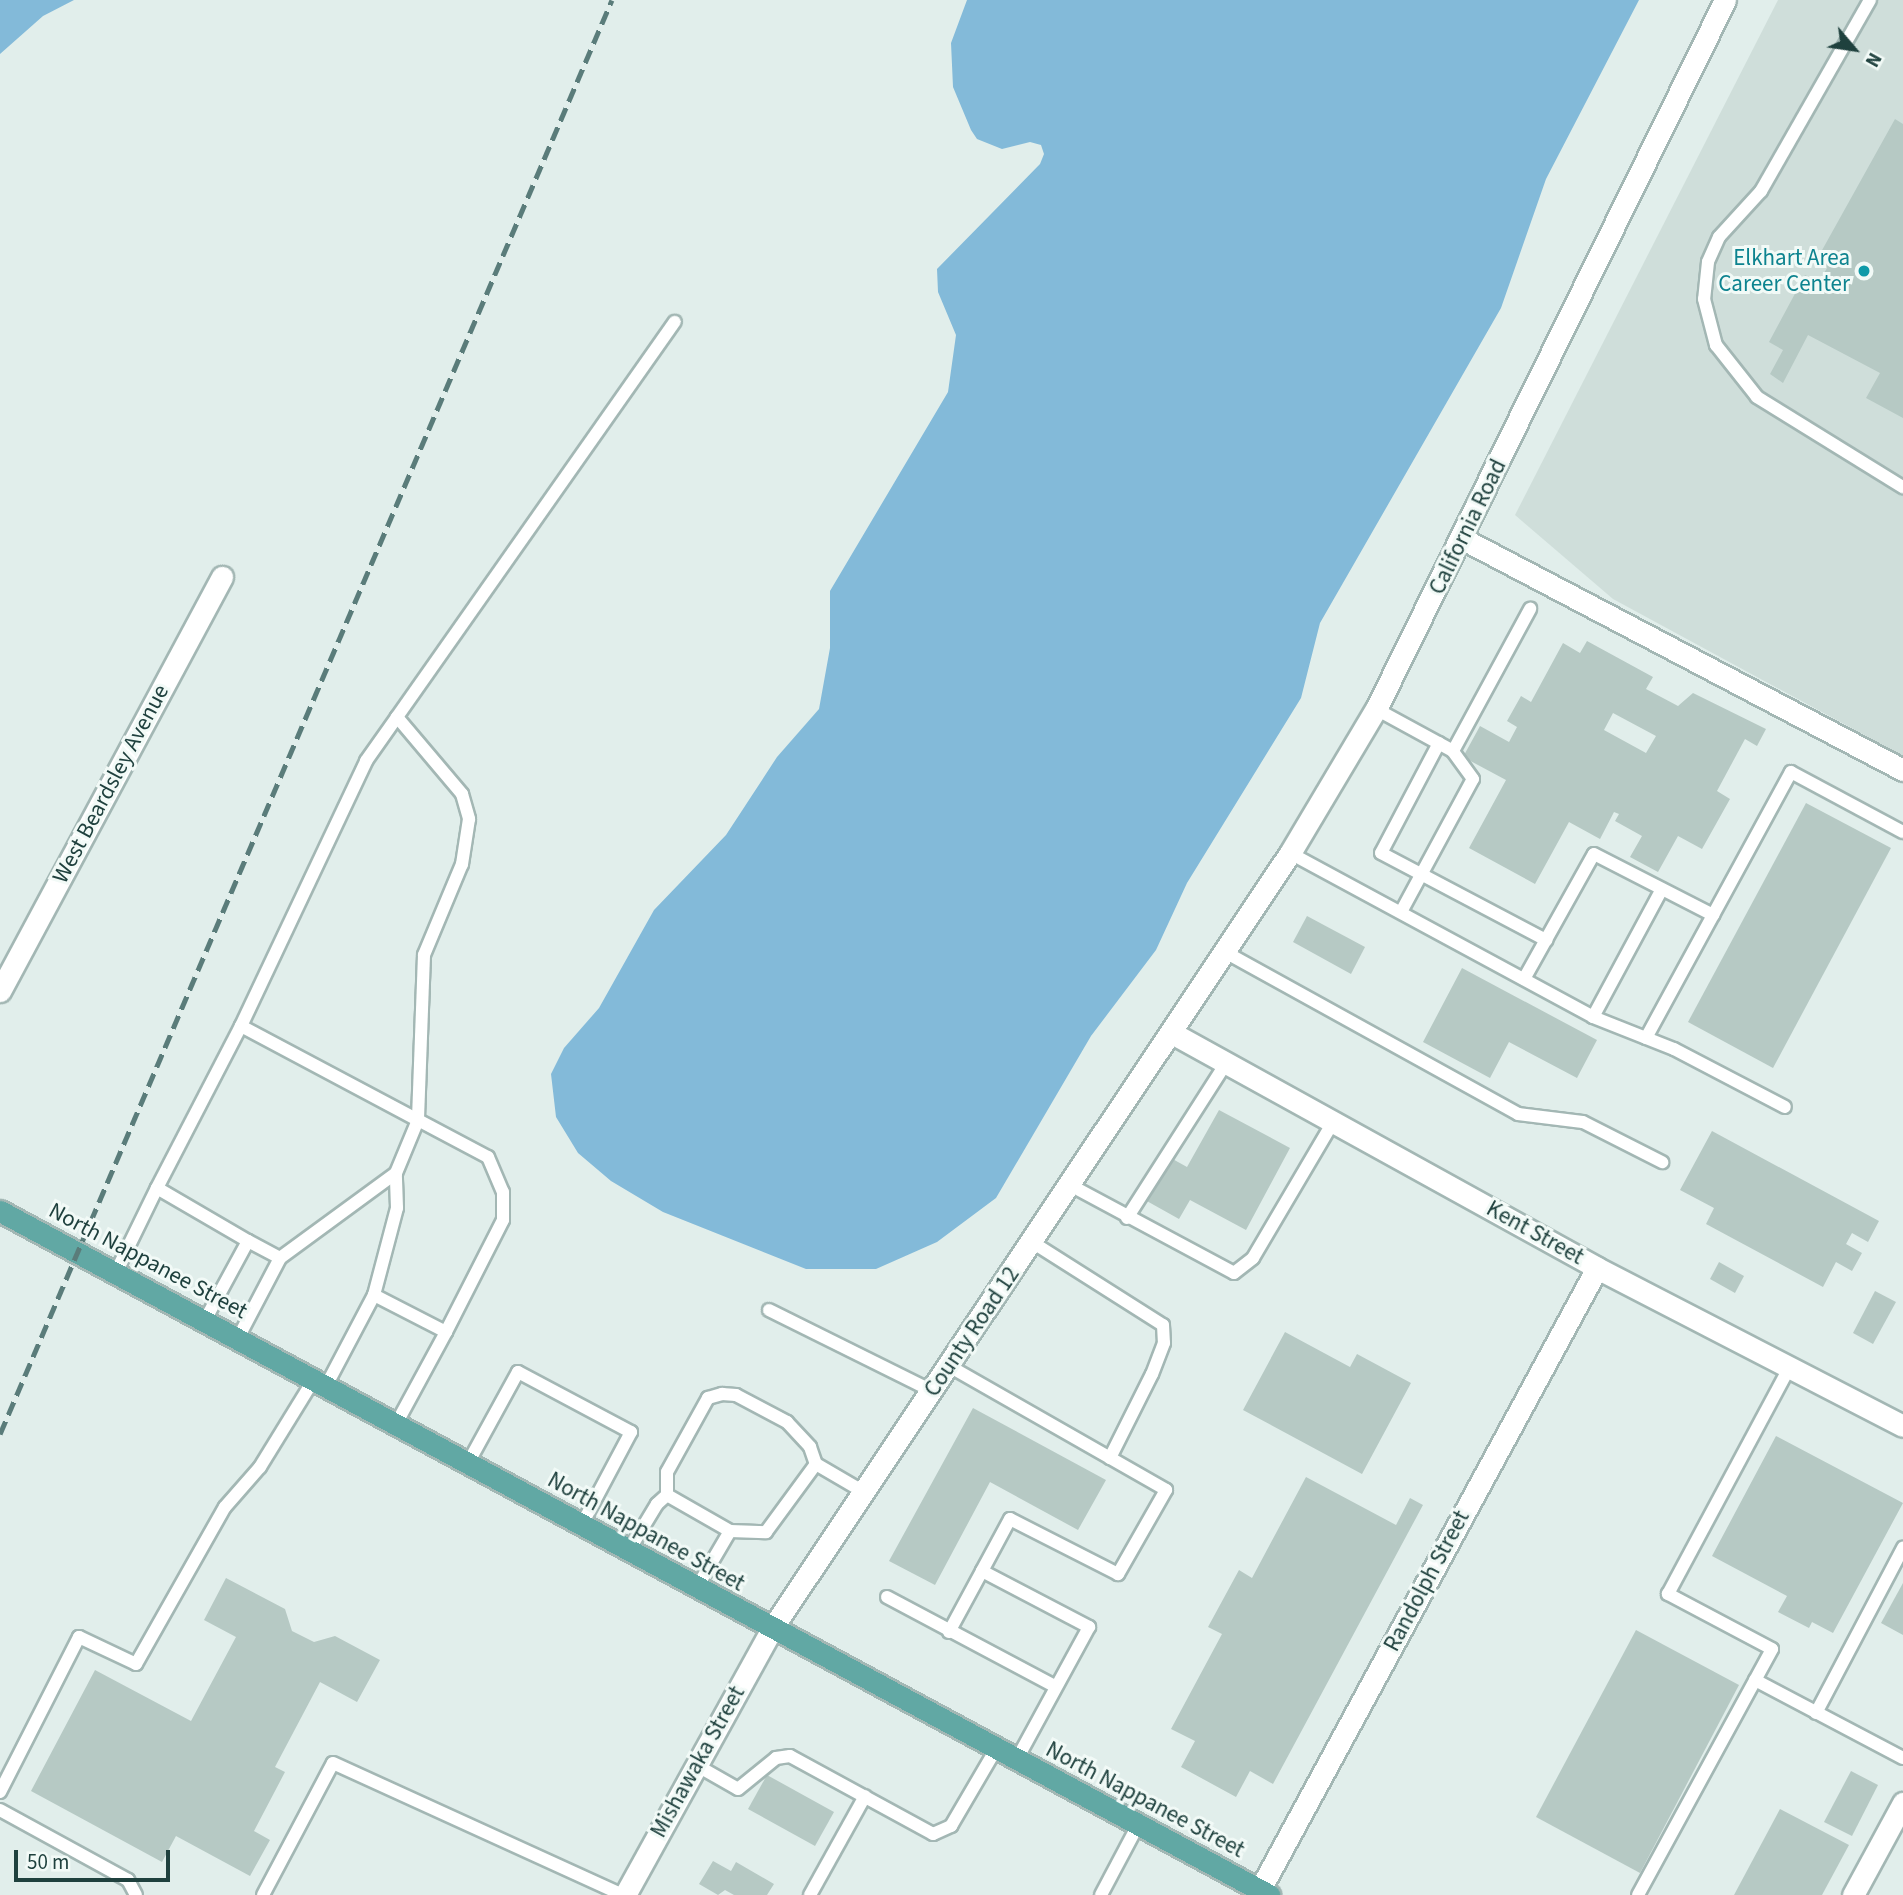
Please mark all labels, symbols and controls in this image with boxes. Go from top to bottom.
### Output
north arrow [1819,14,1889,84]
text: N [1858,47,1888,71]
place label: Elkhart Area Career Center [1718,244,1850,298]
marker: Elkhart Area Career Center [1856,263,1872,279]
street label: California Road [1423,455,1513,599]
street label: West Beardsley Avenue [47,680,175,888]
street label: Kent Street [1481,1195,1589,1271]
street label: North Nappanee Street [44,1197,252,1325]
street label: County Road 12 [918,1262,1026,1402]
street label: North Nappanee Street [543,1466,749,1598]
street label: Randolph Street [1378,1506,1476,1656]
street label: Mishawaka Street [645,1681,751,1843]
street label: North Nappanee Street [1041,1736,1249,1864]
scale bar [18,1836,173,1880]
text: 50 m [27,1847,69,1877]

